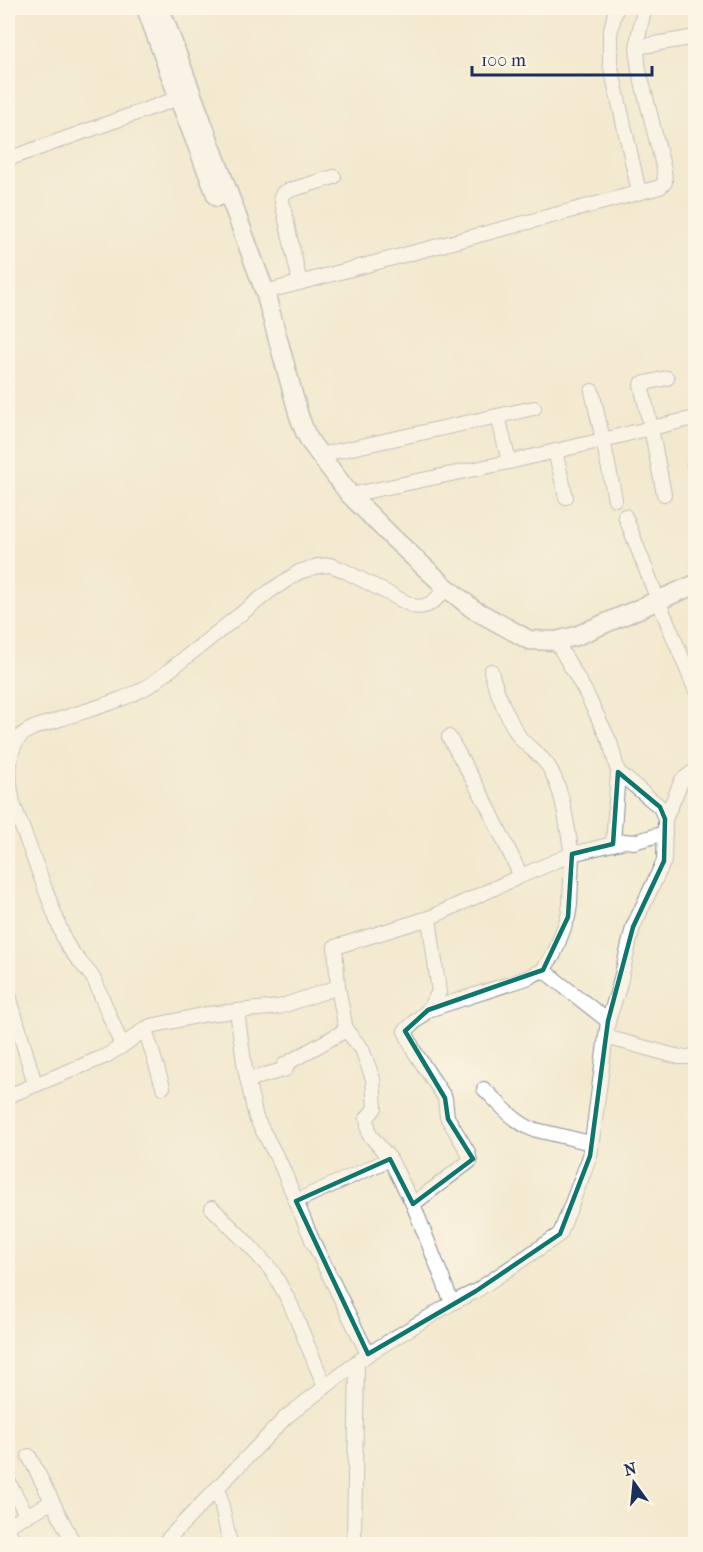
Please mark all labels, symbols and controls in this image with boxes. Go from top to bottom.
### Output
scale bar [472,39,652,77]
text: 100 m [481,50,526,71]
north arrow [604,1453,664,1513]
text: N [622,1458,639,1480]

